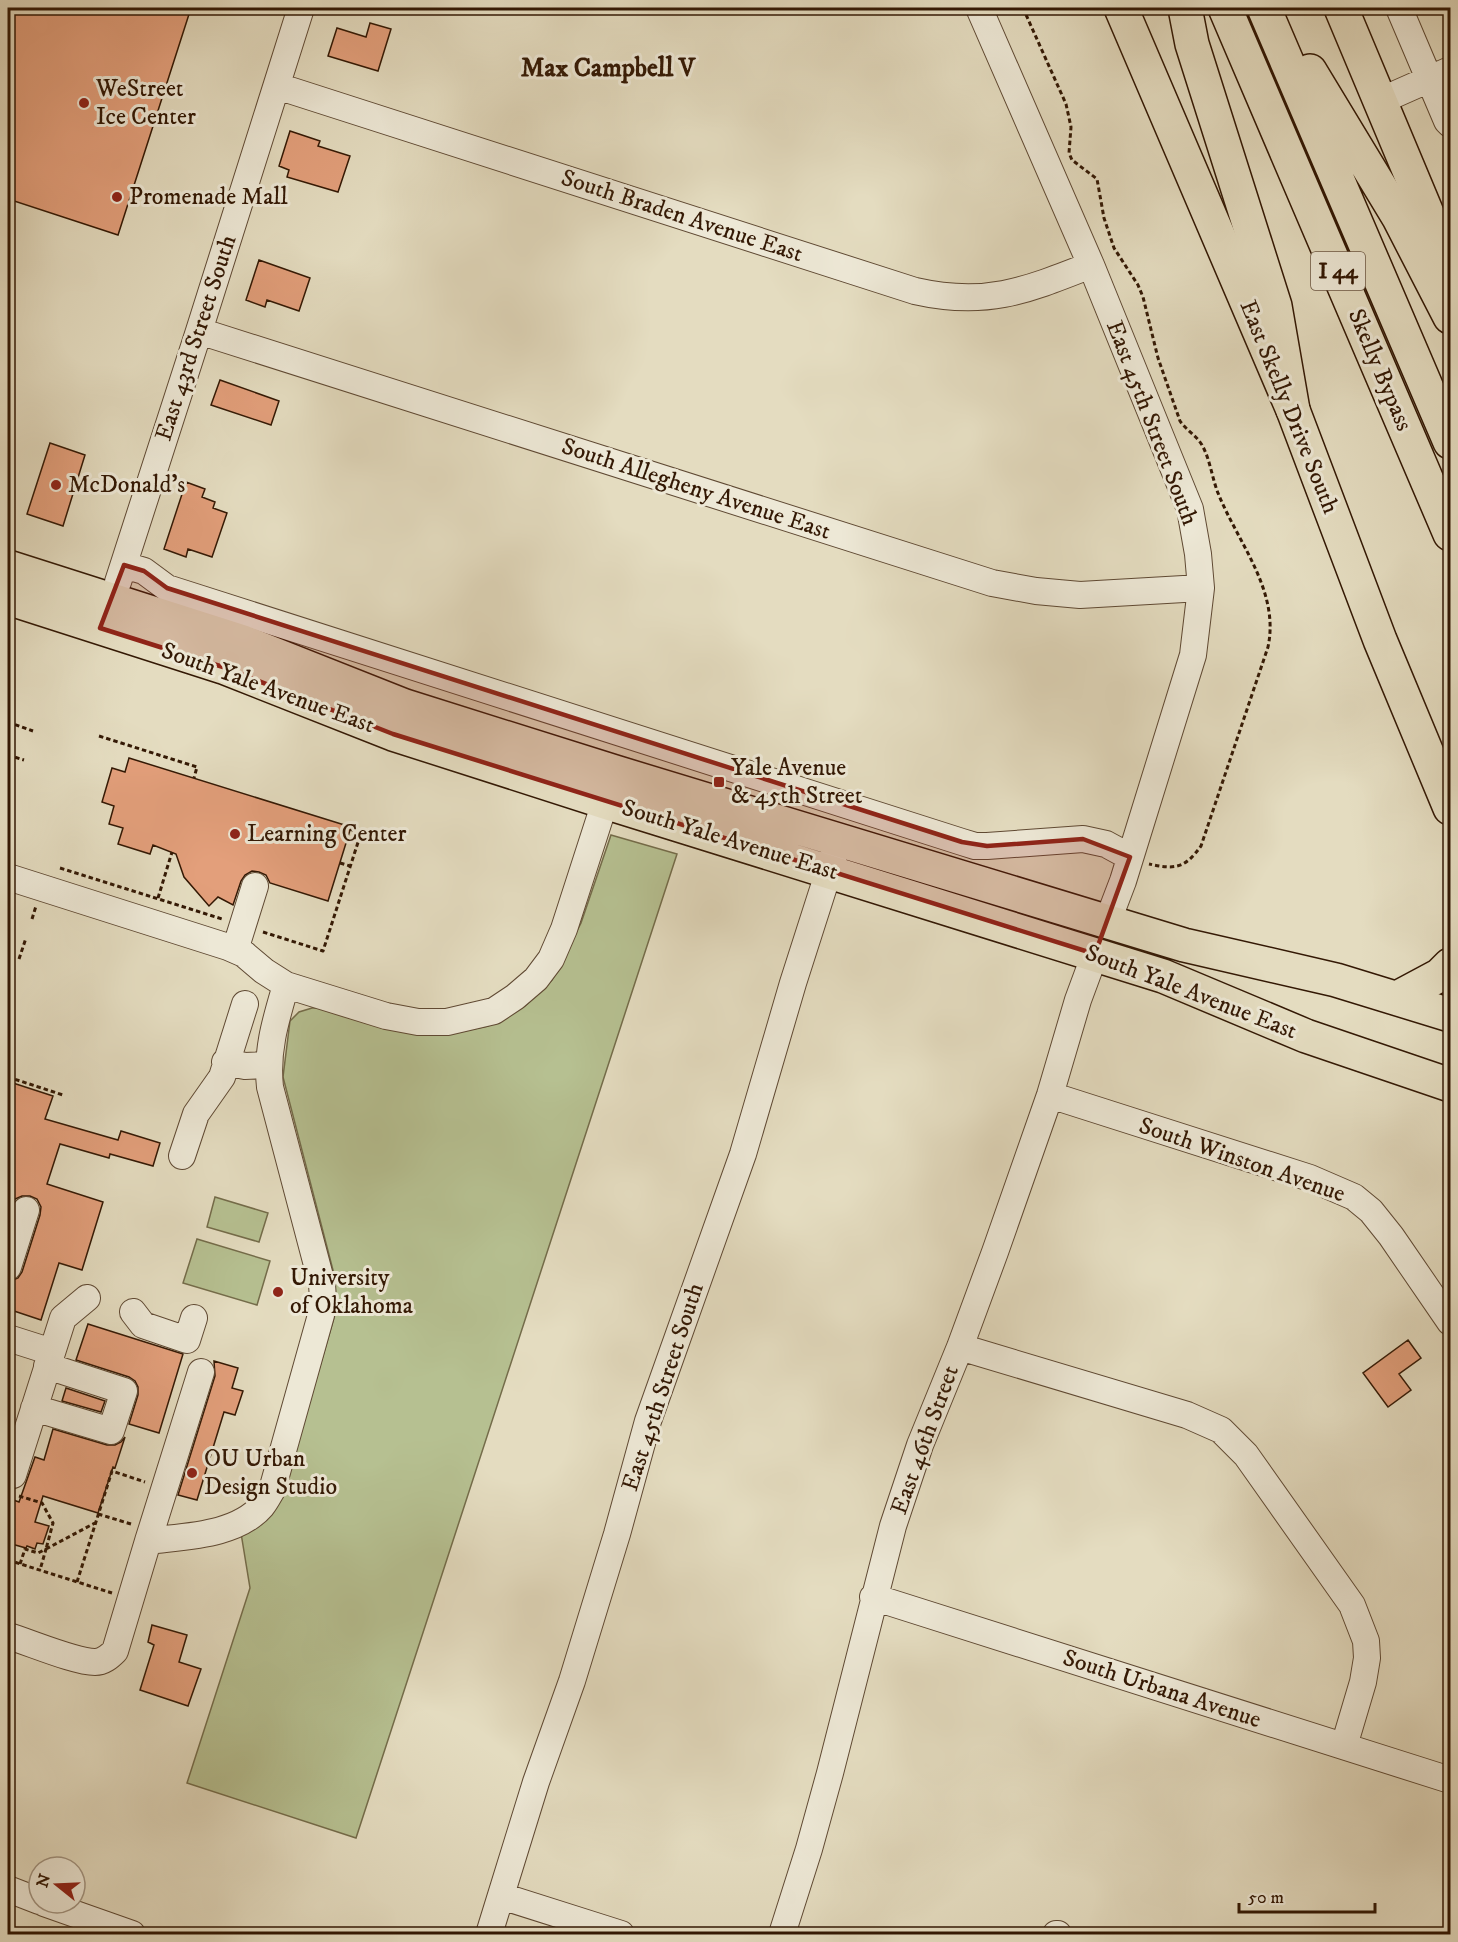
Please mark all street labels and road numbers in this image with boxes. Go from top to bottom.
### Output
street label: South Braden Avenue East [557,163,807,269]
street label: East 43rd Street South [149,231,244,445]
road number: I 44 [1311,252,1365,290]
street label: East Skelly Drive South [1232,296,1346,519]
street label: Skelly Bypass [1341,304,1419,436]
street label: East 45th Street South [1099,316,1205,530]
street label: South Allegheny Avenue East [558,431,835,547]
street label: South Yale Avenue East [157,636,379,741]
street label: South Yale Avenue East [618,793,842,887]
street label: South Yale Avenue East [1081,938,1301,1046]
street label: South Winston Avenue [1135,1111,1349,1209]
street label: East 45th Street South [615,1279,711,1495]
street label: East 46th Street [884,1361,966,1519]
street label: South Urbana Avenue [1059,1643,1265,1735]

